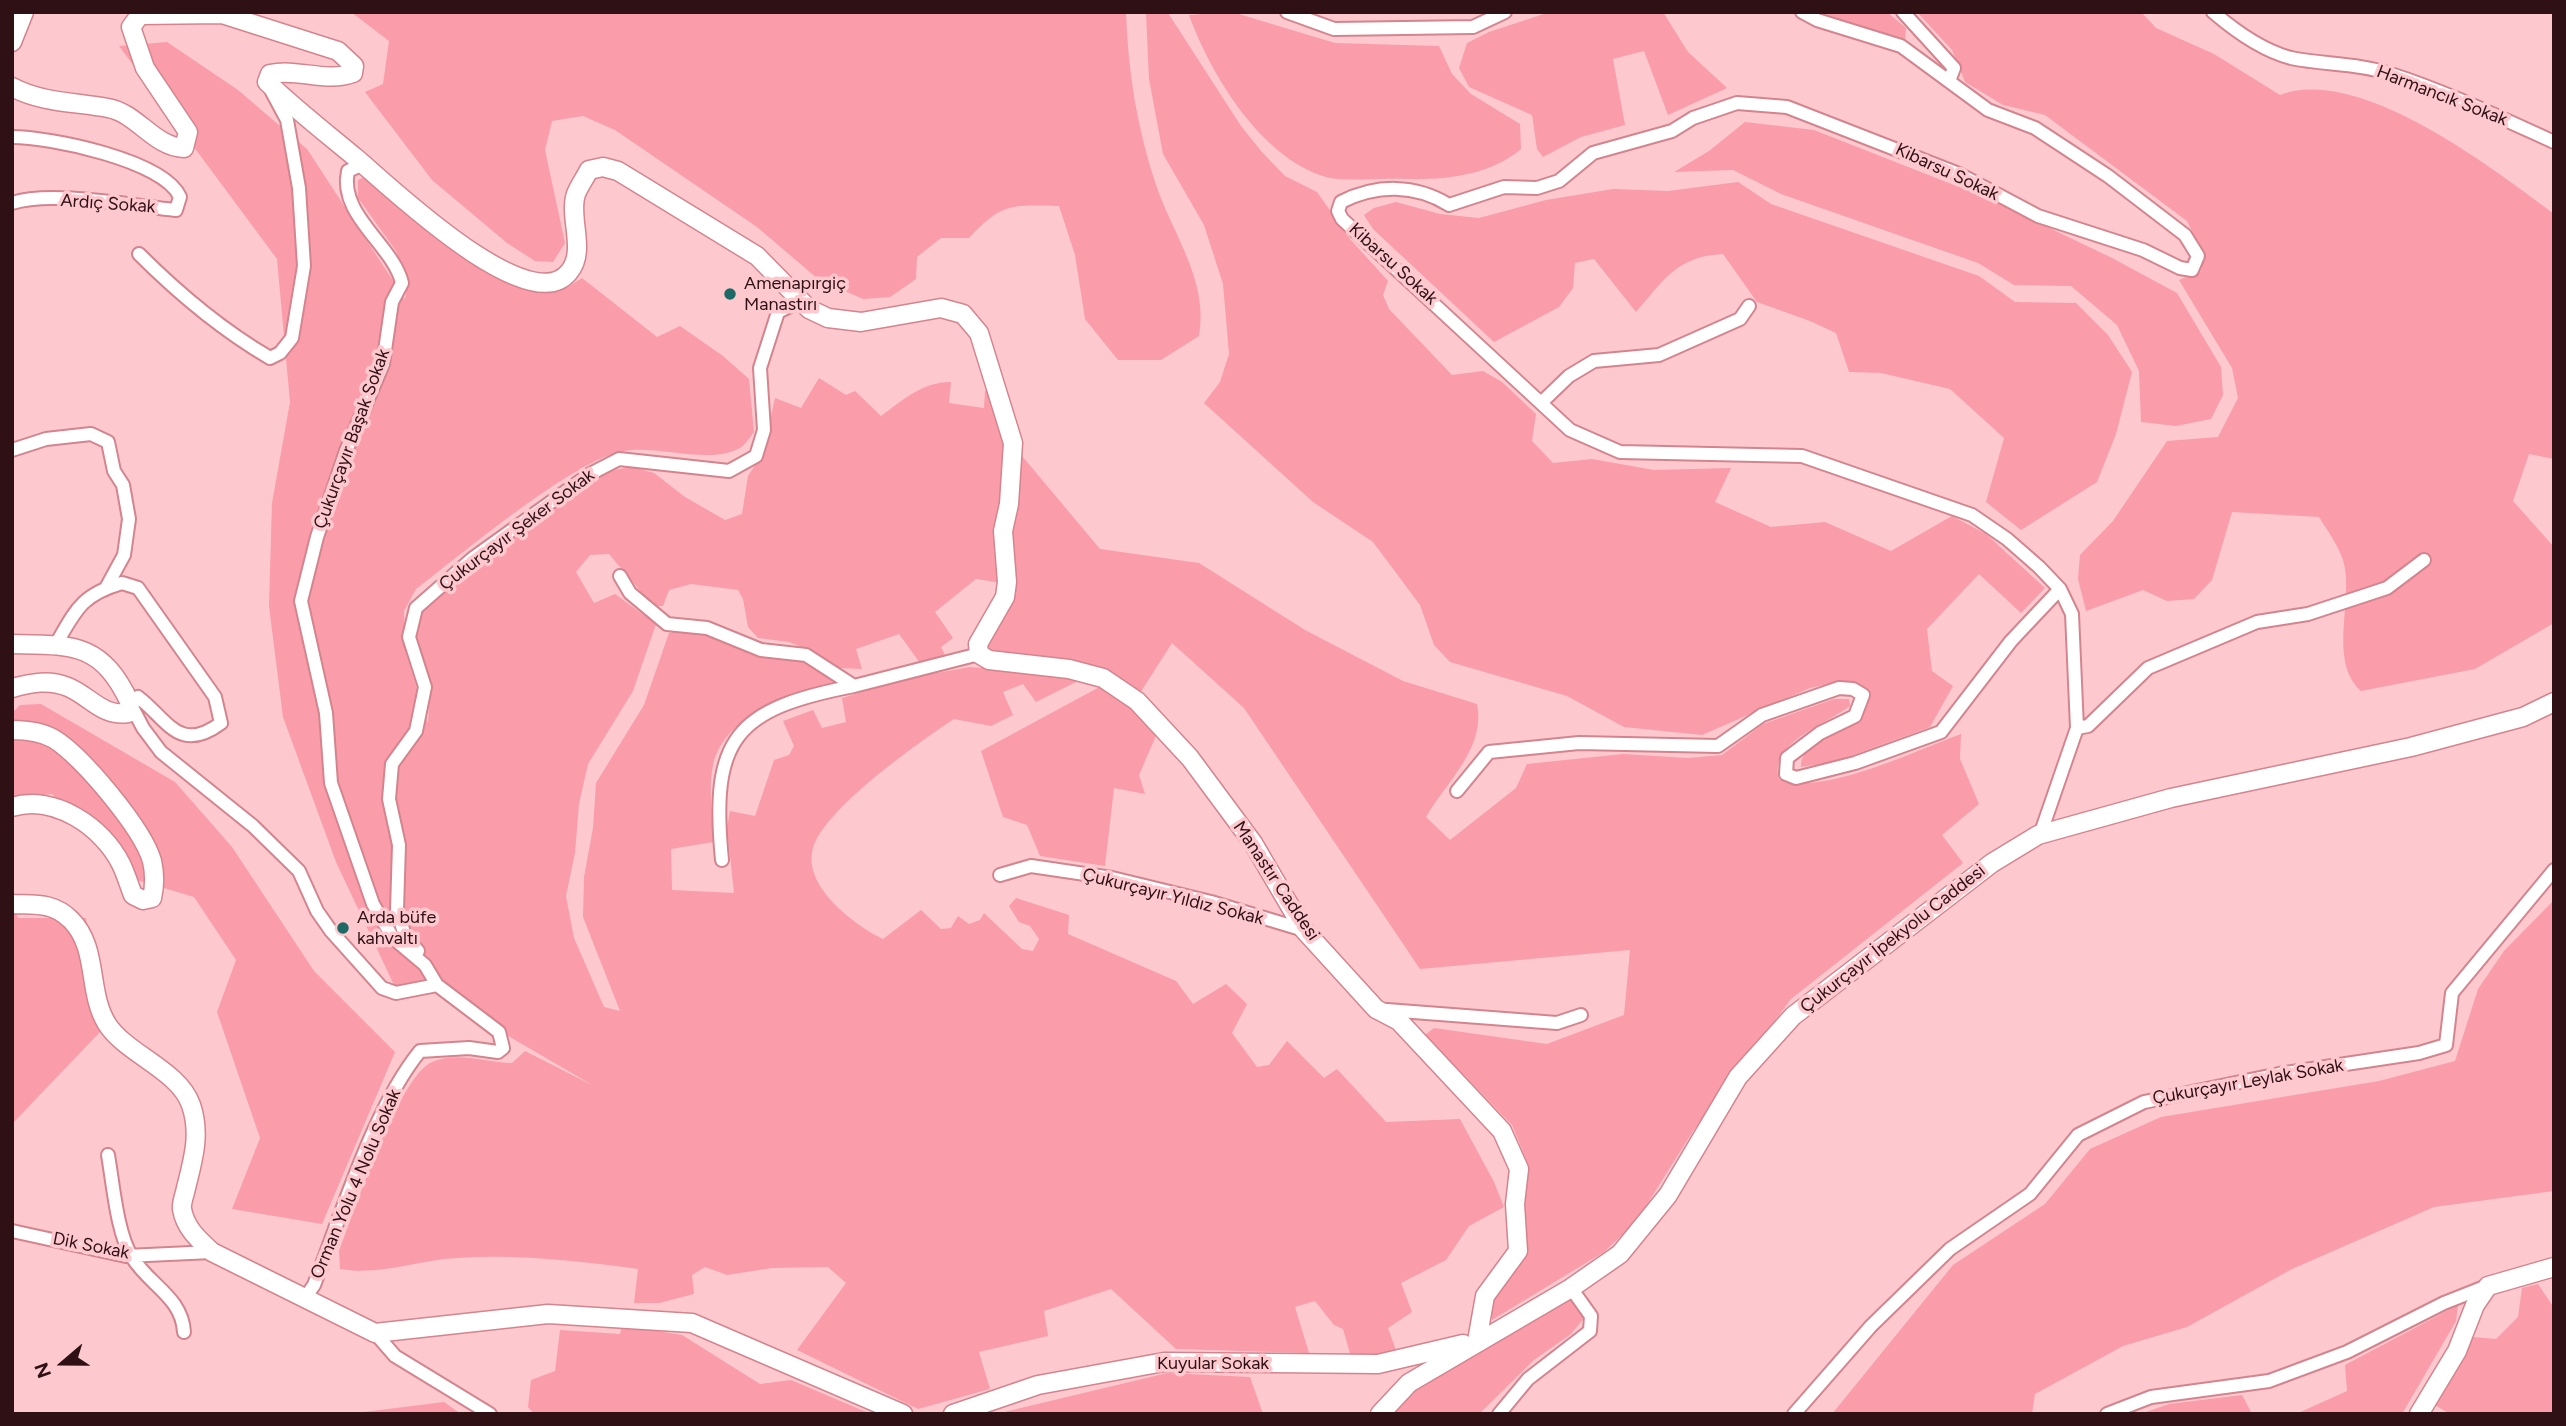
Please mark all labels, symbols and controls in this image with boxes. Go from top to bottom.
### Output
street label: Harmancık Sokak [2374,61,2510,131]
street label: Kibarsu Sokak [1892,139,2002,205]
street label: Ardıç Sokak [60,190,156,218]
street label: Kibarsu Sokak [1344,219,1442,309]
place label: Amenapırgiç Manastırı [744,273,846,316]
marker: Amenapırgiç Manastırı [722,286,738,302]
street label: Çukurçayır Başak Sokak [309,346,395,532]
street label: Çukurçayır Şeker Sokak [435,465,599,595]
street label: Manastır Caddesi [1228,817,1324,945]
street label: Çukurçayır İpekyolu Caddesi [1796,860,1990,1018]
street label: Çukurçayır Yıldız Sokak [1080,864,1266,930]
place label: Arda büfe kahvaltı [357,907,436,950]
marker: Arda büfe kahvaltı [335,920,351,936]
street label: Çukurçayır Leylak Sokak [2151,1055,2345,1109]
street label: Orman Yolu 4 Nolu Sokak [306,1086,406,1282]
street label: Dik Sokak [51,1228,131,1264]
north arrow [28,1328,98,1398]
street label: Kuyular Sokak [1157,1353,1269,1375]
text: N [29,1360,56,1381]

